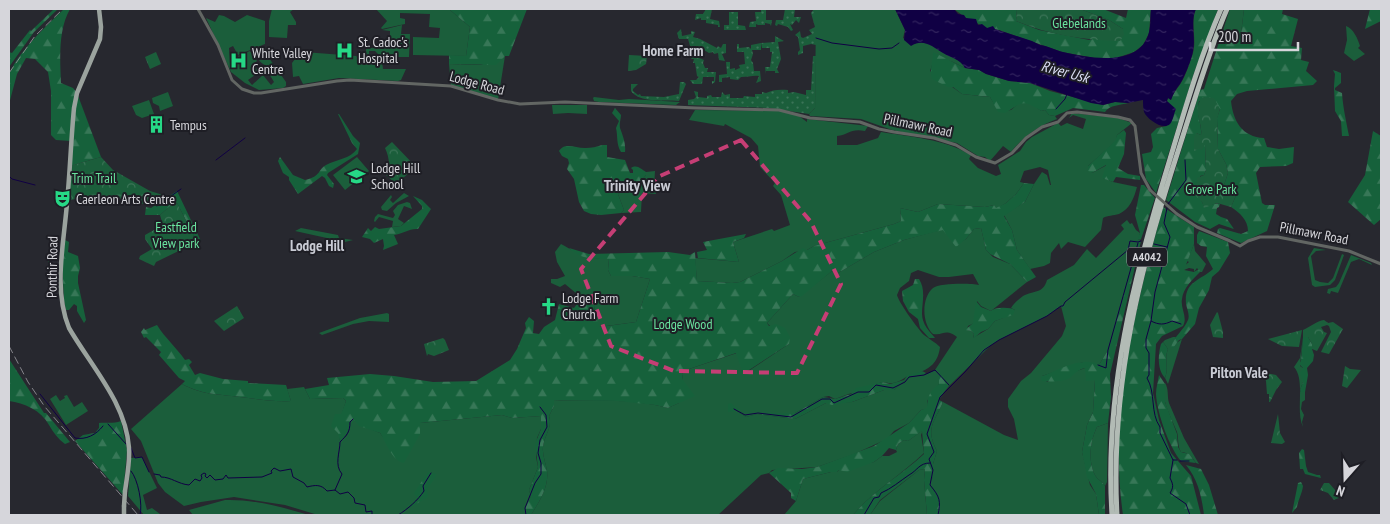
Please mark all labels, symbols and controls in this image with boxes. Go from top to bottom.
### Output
park label: Glebelands [1052,14,1106,32]
scale bar [1210,20,1298,52]
text: 200 m [1218,27,1251,46]
place label: St. Cadoc's Hospital [358,33,408,67]
hospital icon: St. Cadoc's Hospital [334,40,354,60]
district label: Home Farm [643,41,704,60]
place label: White Valley Centre [252,44,312,78]
hospital icon: White Valley Centre [228,51,248,71]
water label: River Usk [1039,56,1093,88]
street label: Lodge Road [448,67,506,99]
street label: Pillmawr Road [882,109,954,141]
building icon: Tempus [146,115,166,135]
place label: Tempus [170,116,207,134]
place label: Lodge Hill School [371,159,421,193]
school or university icon: Lodge Hill School [347,166,367,186]
park label: Trim Trail [72,169,117,187]
district label: Trinity View [604,175,671,195]
park label: Grove Park [1185,180,1237,198]
theatre icon: Caerleon Arts Centre [52,189,72,209]
place label: Caerleon Arts Centre [76,190,175,208]
park label: Eastfield View park [151,218,200,252]
street label: Pillmawr Road [1278,218,1350,248]
street label: Ponthir Road [42,236,62,298]
district label: Lodge Hill [290,236,344,255]
road number: A4042 [1127,248,1167,266]
place label: Lodge Farm Church [562,289,618,323]
church icon: Lodge Farm Church [538,296,558,316]
park label: Lodge Wood [654,315,712,333]
district label: Pilton Vale [1210,363,1268,382]
north arrow [1320,454,1370,504]
text: N [1334,481,1347,501]

